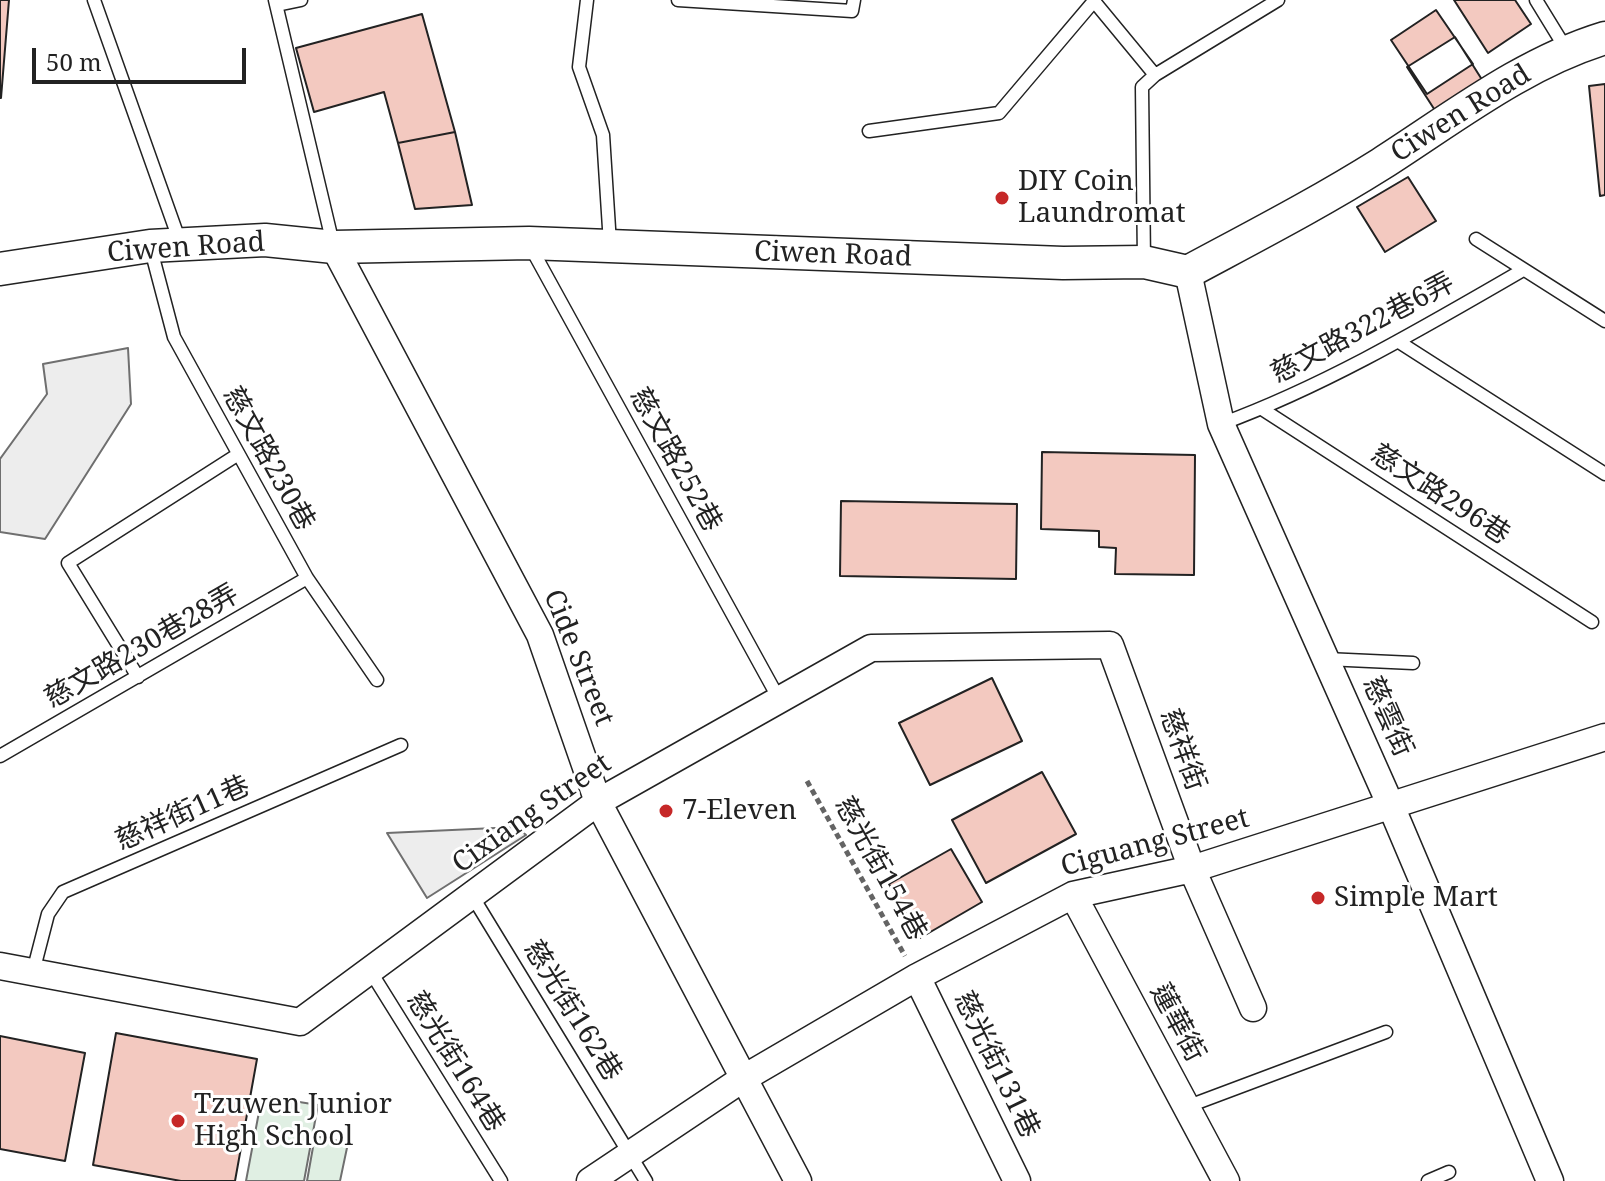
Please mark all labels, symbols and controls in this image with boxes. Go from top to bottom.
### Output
scale bar [36,32,250,82]
text: 50 m [46,45,102,78]
street label: Ciwen Road [1385,58,1537,170]
place label: DIY Coin Laundromat [1018,165,1186,231]
marker: DIY Coin Laundromat [993,189,1011,207]
street label: Ciwen Road [106,226,266,270]
street label: Ciwen Road [753,235,913,275]
street label: 慈文路322巷6弄 [1266,267,1460,391]
street label: 慈文路230巷 [215,381,321,537]
street label: 慈文路252巷 [622,382,728,538]
street label: 慈文路296巷 [1364,438,1516,552]
street label: 慈文路230巷28弄 [39,578,245,716]
street label: Cide Street [536,585,620,731]
street label: 慈雲街 [1355,672,1419,762]
street label: 慈祥街 [1152,705,1212,795]
street label: Cixiang Street [446,747,618,881]
street label: 慈祥街11巷 [111,770,255,858]
street label: 慈光街154巷 [827,791,933,947]
place label: 7-Eleven [682,794,797,828]
marker: 7-Eleven [657,802,675,820]
street label: Ciguang Street [1057,802,1253,884]
place label: Simple Mart [1334,881,1498,915]
marker: Simple Mart [1309,889,1327,907]
street label: 慈光街162巷 [516,935,628,1087]
street label: 蓮華街 [1142,978,1212,1068]
street label: 慈光街164巷 [399,986,511,1138]
street label: 慈光街131巷 [946,986,1046,1144]
place label: Tzuwen Junior High School [194,1088,392,1154]
marker: Tzuwen Junior High School [169,1112,187,1130]

